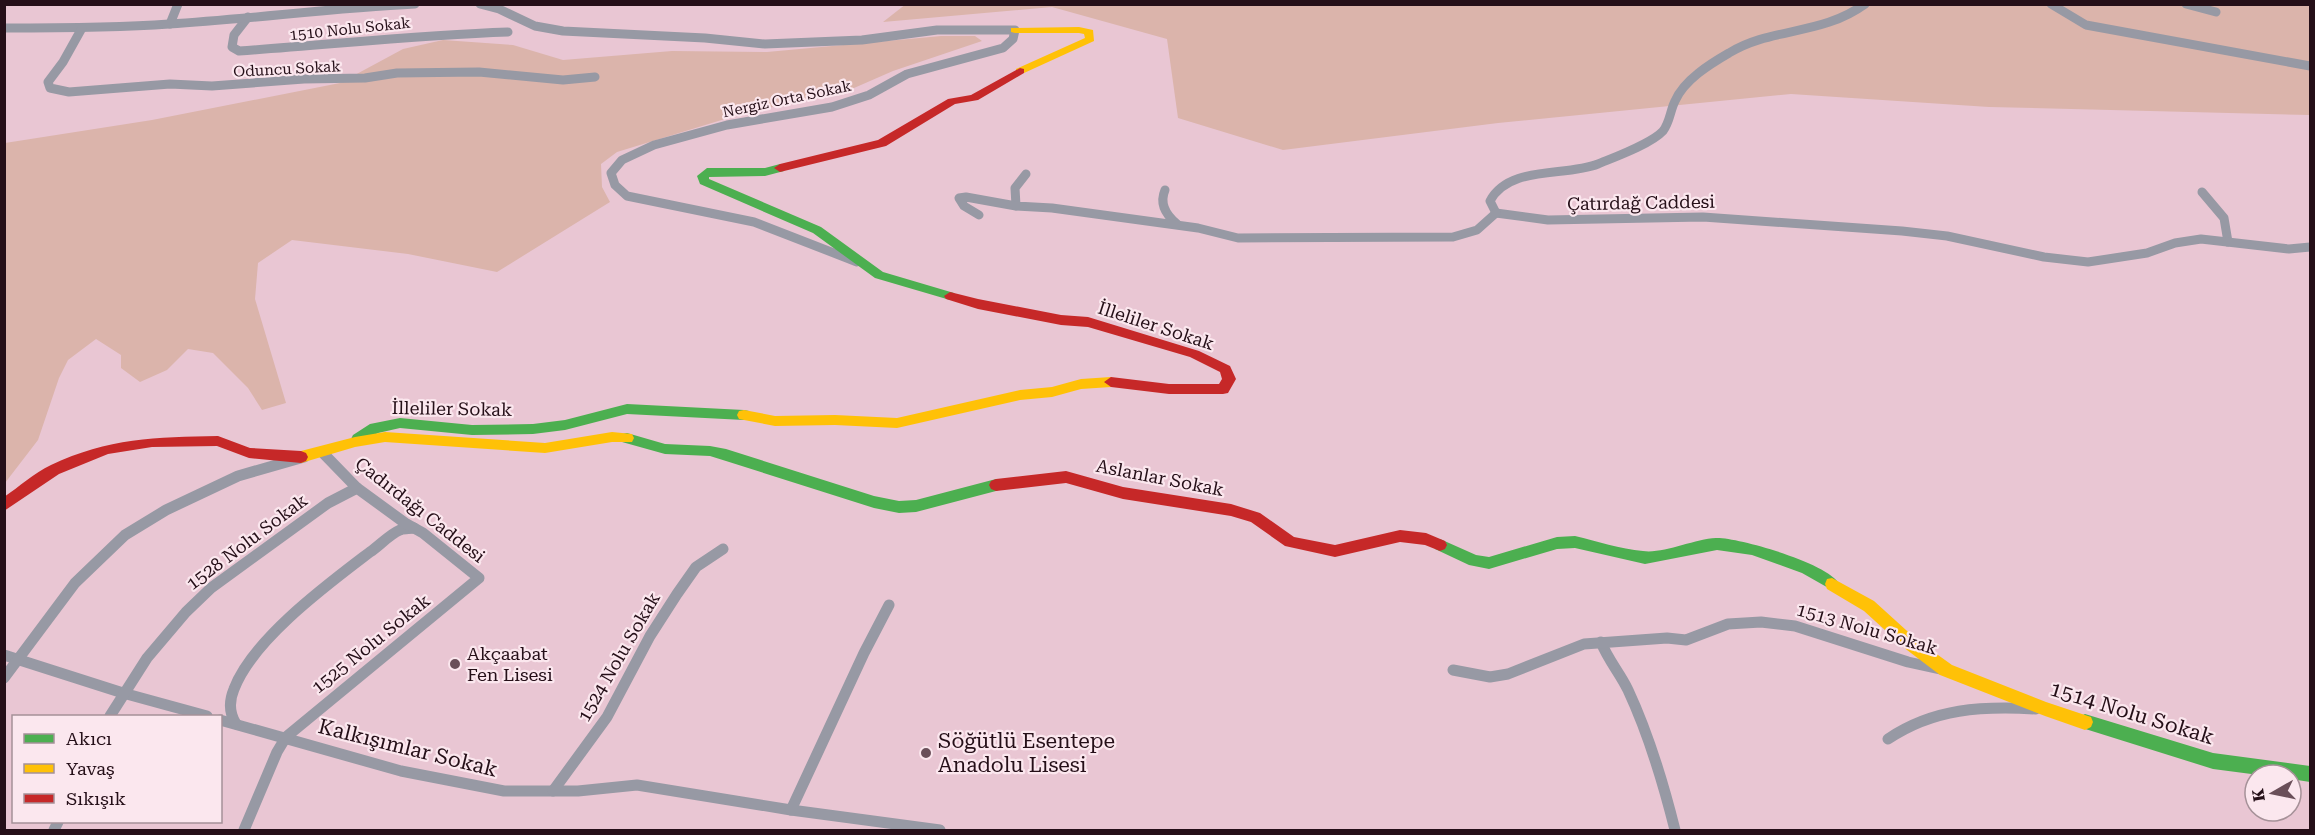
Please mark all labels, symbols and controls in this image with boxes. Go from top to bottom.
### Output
street label: 1510 Nolu Sokak [289,14,412,44]
street label: Oduncu Sokak [233,57,342,81]
street label: Nergiz Orta Sokak [721,76,854,121]
street label: Çatırdağ Caddesi [1567,191,1715,214]
street label: İlleliler Sokak [1095,297,1217,354]
street label: İlleliler Sokak [391,397,513,420]
street label: Çadırdağı Caddesi [351,453,489,567]
street label: Aslanlar Sokak [1094,455,1226,500]
street label: 1528 Nolu Sokak [182,489,311,594]
street label: 1524 Nolu Sokak [573,588,664,725]
street label: 1525 Nolu Sokak [307,590,434,698]
street label: 1513 Nolu Sokak [1794,598,1940,659]
place label: Akçaabat Fen Lisesi [467,643,553,685]
marker: Akçaabat Fen Lisesi [448,657,462,671]
street label: 1514 Nolu Sokak [2047,677,2217,749]
street label: Kalkışımlar Sokak [316,714,500,782]
legend [12,715,222,823]
text: Akıcı [66,728,112,749]
place label: Söğütlü Esentepe Anadolu Lisesi [938,729,1115,777]
marker: Söğütlü Esentepe Anadolu Lisesi [919,746,933,760]
text: Yavaş [66,758,115,779]
north arrow [2243,763,2303,823]
text: K [2248,787,2269,803]
text: Sıkışık [66,788,126,809]

